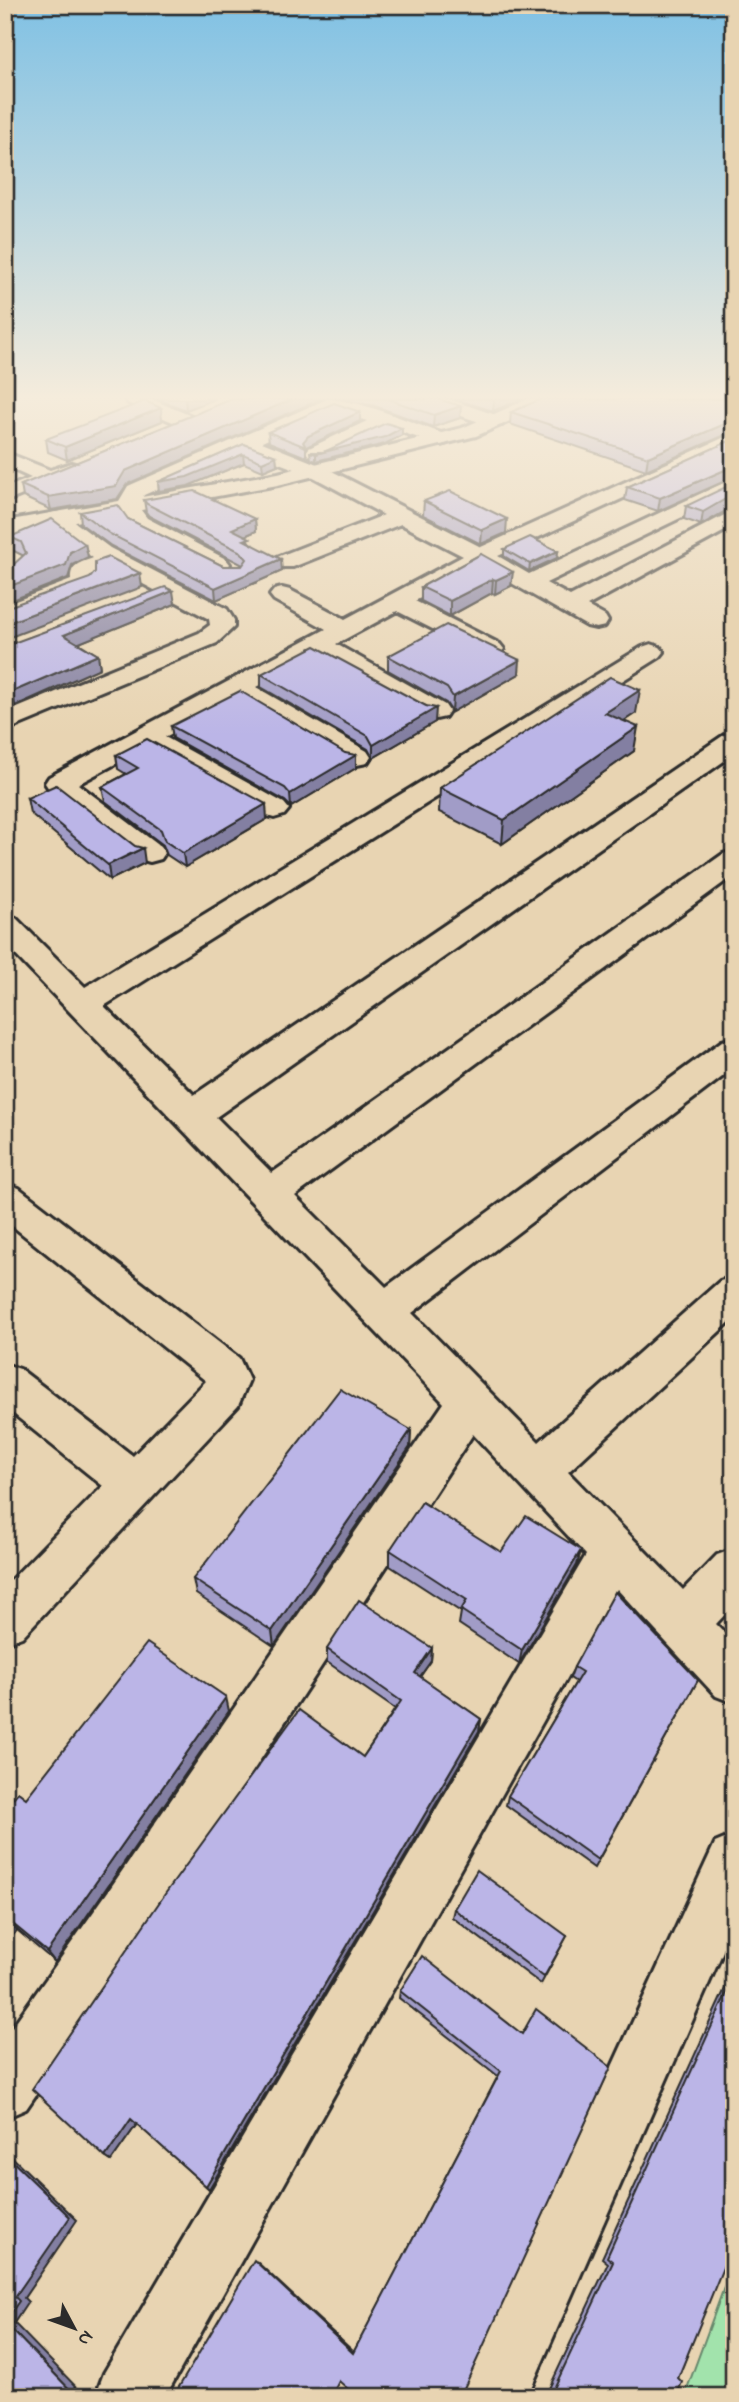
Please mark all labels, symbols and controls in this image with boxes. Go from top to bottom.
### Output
north arrow [38,2294,108,2364]
text: N [70,2324,99,2351]

